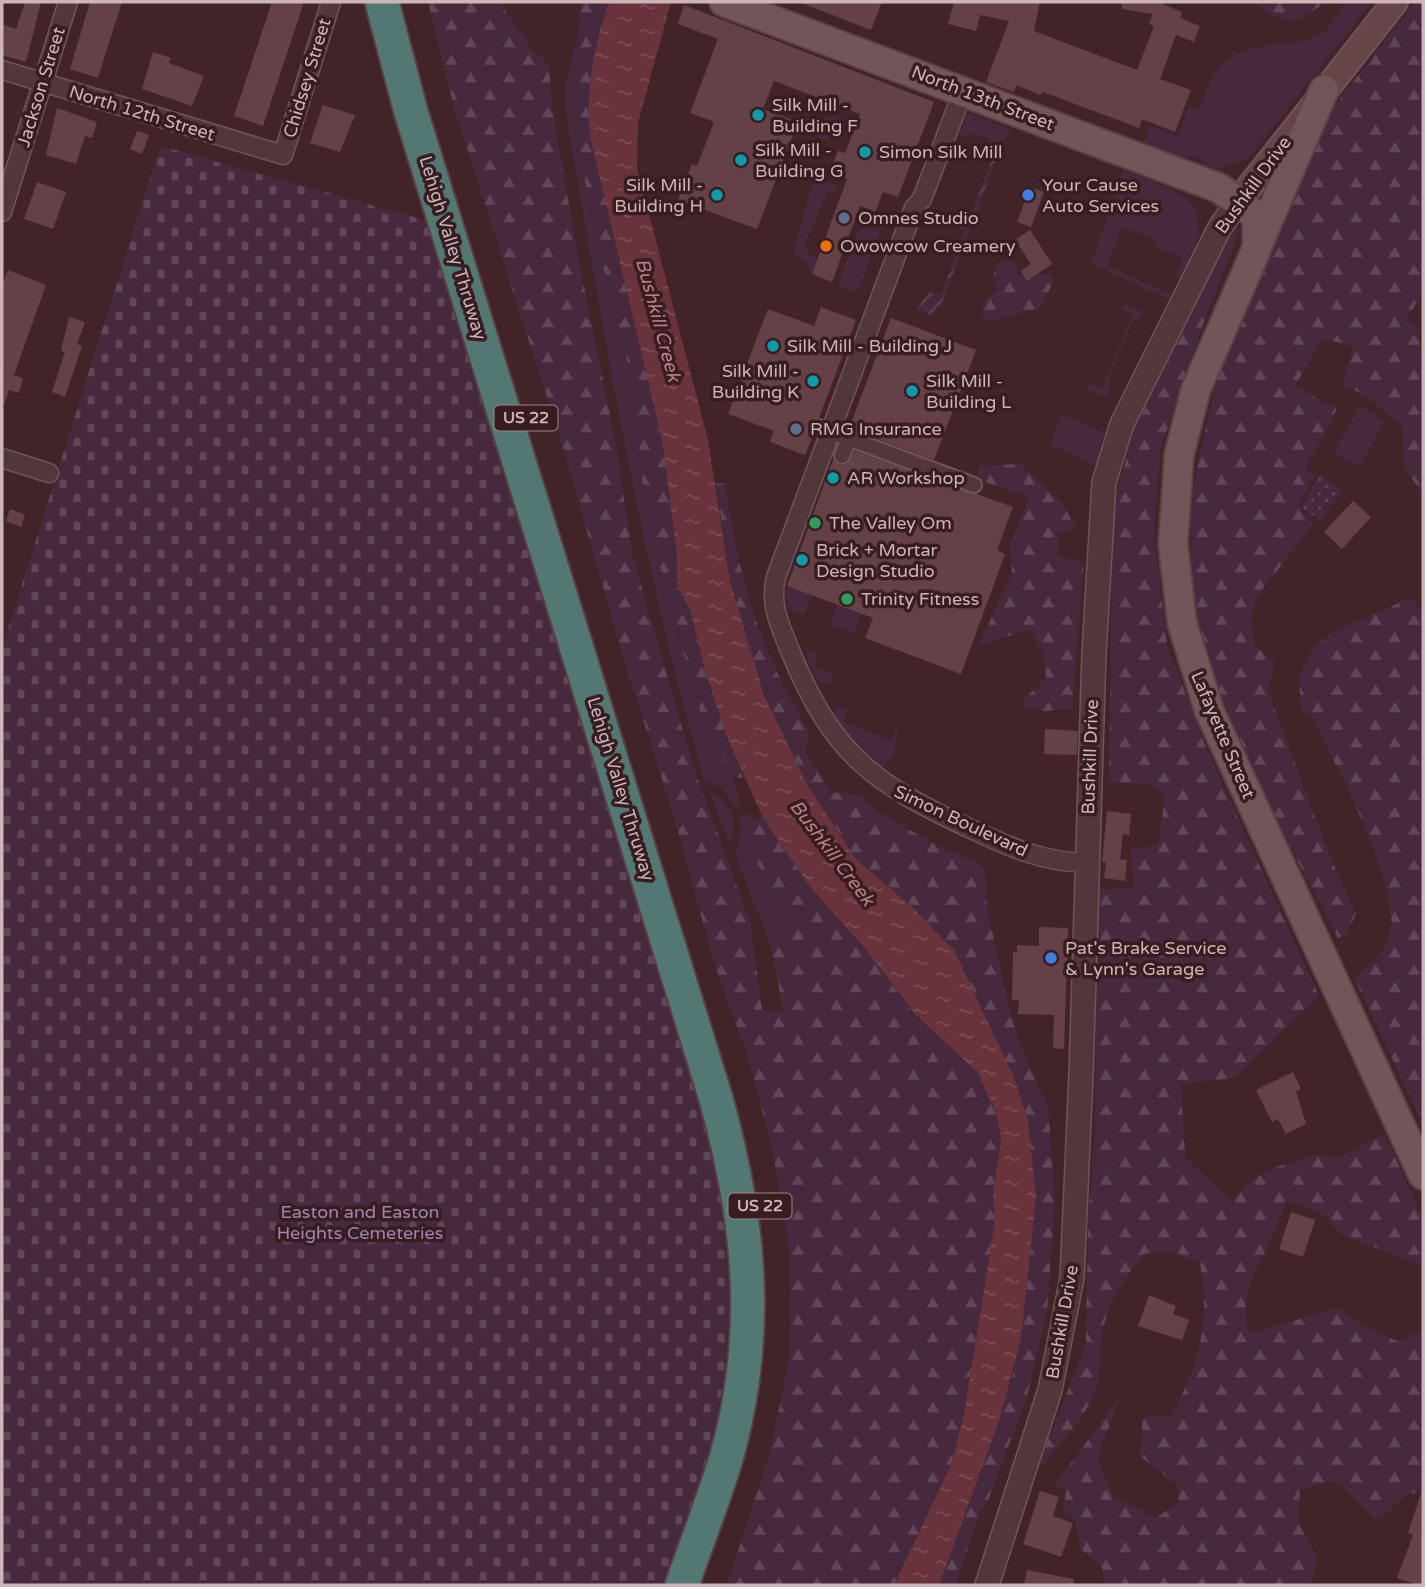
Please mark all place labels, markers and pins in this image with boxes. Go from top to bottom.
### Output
place label: Silk Mill - Building F [772,94,858,137]
marker: Silk Mill - Building F [750,107,766,123]
place label: Silk Mill - Building G [755,139,844,182]
place label: Simon Silk Mill [879,141,1003,163]
marker: Simon Silk Mill [857,144,873,160]
marker: Silk Mill - Building G [733,152,749,168]
place label: Silk Mill - Building H [614,174,703,217]
place label: Your Cause Auto Services [1042,174,1159,217]
marker: Silk Mill - Building H [709,187,725,203]
marker: Your Cause Auto Services [1020,187,1036,203]
place label: Omnes Studio [858,207,979,229]
marker: Omnes Studio [836,210,852,226]
place label: Owowcow Creamery [840,235,1016,257]
marker: Owowcow Creamery [818,238,834,254]
place label: Silk Mill - Building J [787,335,952,357]
marker: Silk Mill - Building J [765,338,781,354]
place label: Silk Mill - Building K [712,360,799,403]
place label: Silk Mill - Building L [926,370,1012,413]
marker: Silk Mill - Building K [805,373,821,389]
marker: Silk Mill - Building L [904,383,920,399]
place label: RMG Insurance [810,418,942,440]
marker: RMG Insurance [788,421,804,437]
place label: AR Workshop [847,467,965,489]
marker: AR Workshop [825,470,841,486]
place label: The Valley Om [829,512,952,534]
marker: The Valley Om [807,515,823,531]
place label: Brick + Mortar Design Studio [816,539,938,582]
marker: Brick + Mortar Design Studio [794,552,810,568]
place label: Trinity Fitness [861,588,979,610]
marker: Trinity Fitness [839,591,855,607]
place label: Pat's Brake Service & Lynn's Garage [1065,937,1227,980]
marker: Pat's Brake Service & Lynn's Garage [1043,950,1059,966]

